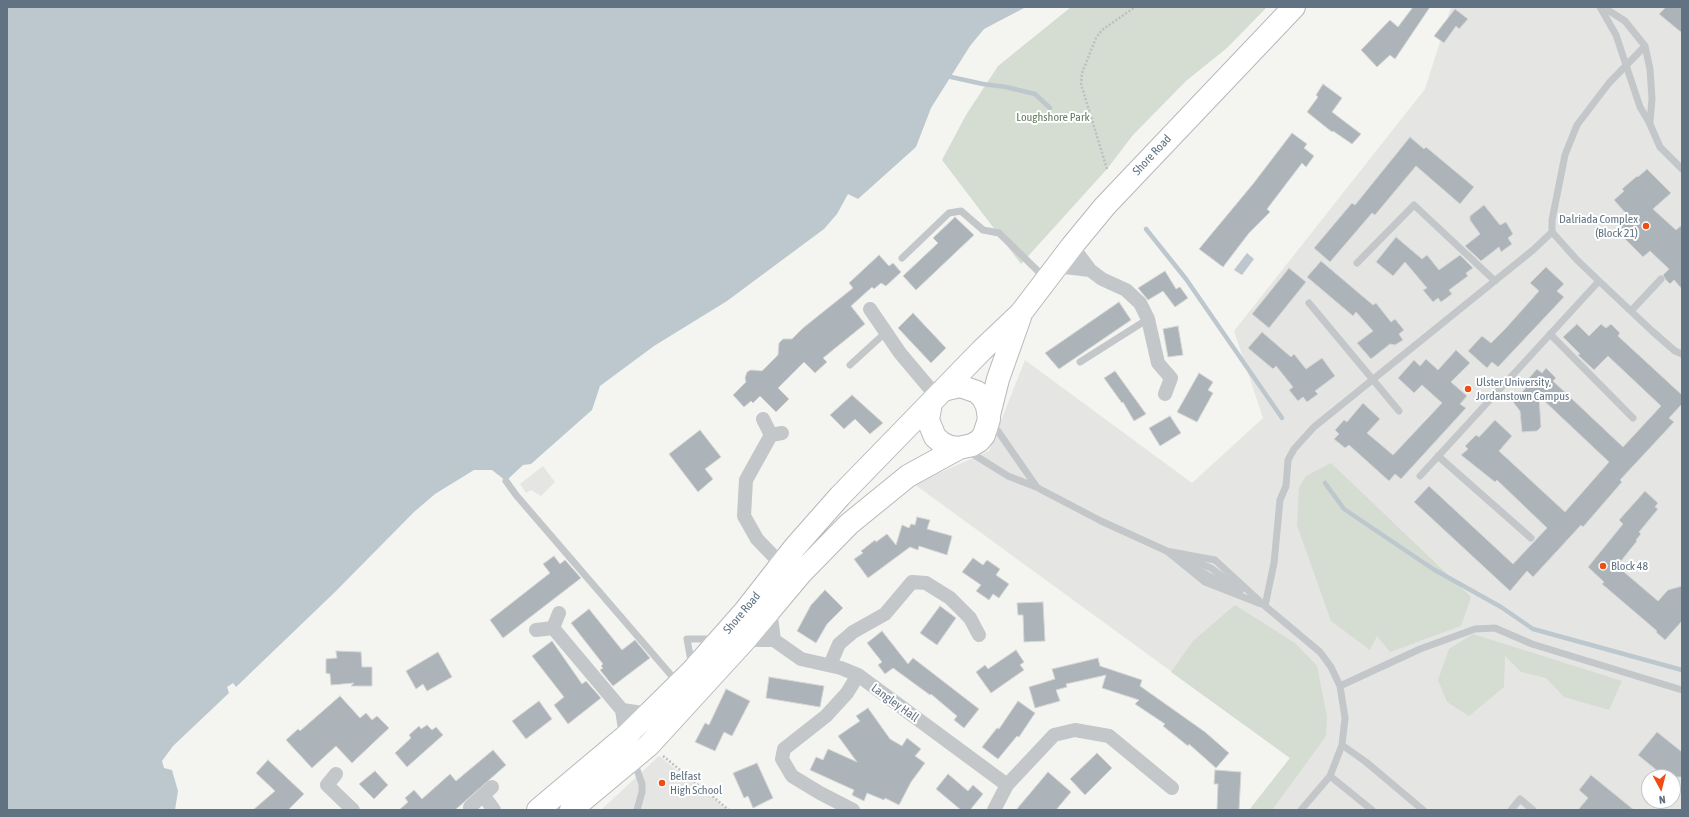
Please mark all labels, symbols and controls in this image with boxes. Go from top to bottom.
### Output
park label: Loughshore Park [1016,110,1090,124]
street label: Shore Road [1130,132,1174,178]
place label: Dalriada Complex (Block 21) [1559,212,1638,240]
marker: Dalriada Complex (Block 21) [1641,221,1651,231]
place label: Ulster University, Jordanstown Campus [1476,375,1569,403]
marker: Ulster University, Jordanstown Campus [1463,384,1473,394]
place label: Block 48 [1611,559,1648,573]
marker: Block 48 [1598,561,1608,571]
street label: Shore Road [720,589,764,637]
street label: Langley Hall [868,681,922,725]
place label: Belfast High School [670,769,722,797]
north arrow [1641,769,1681,809]
marker: Belfast High School [657,778,667,788]
text: N [1658,794,1666,806]

